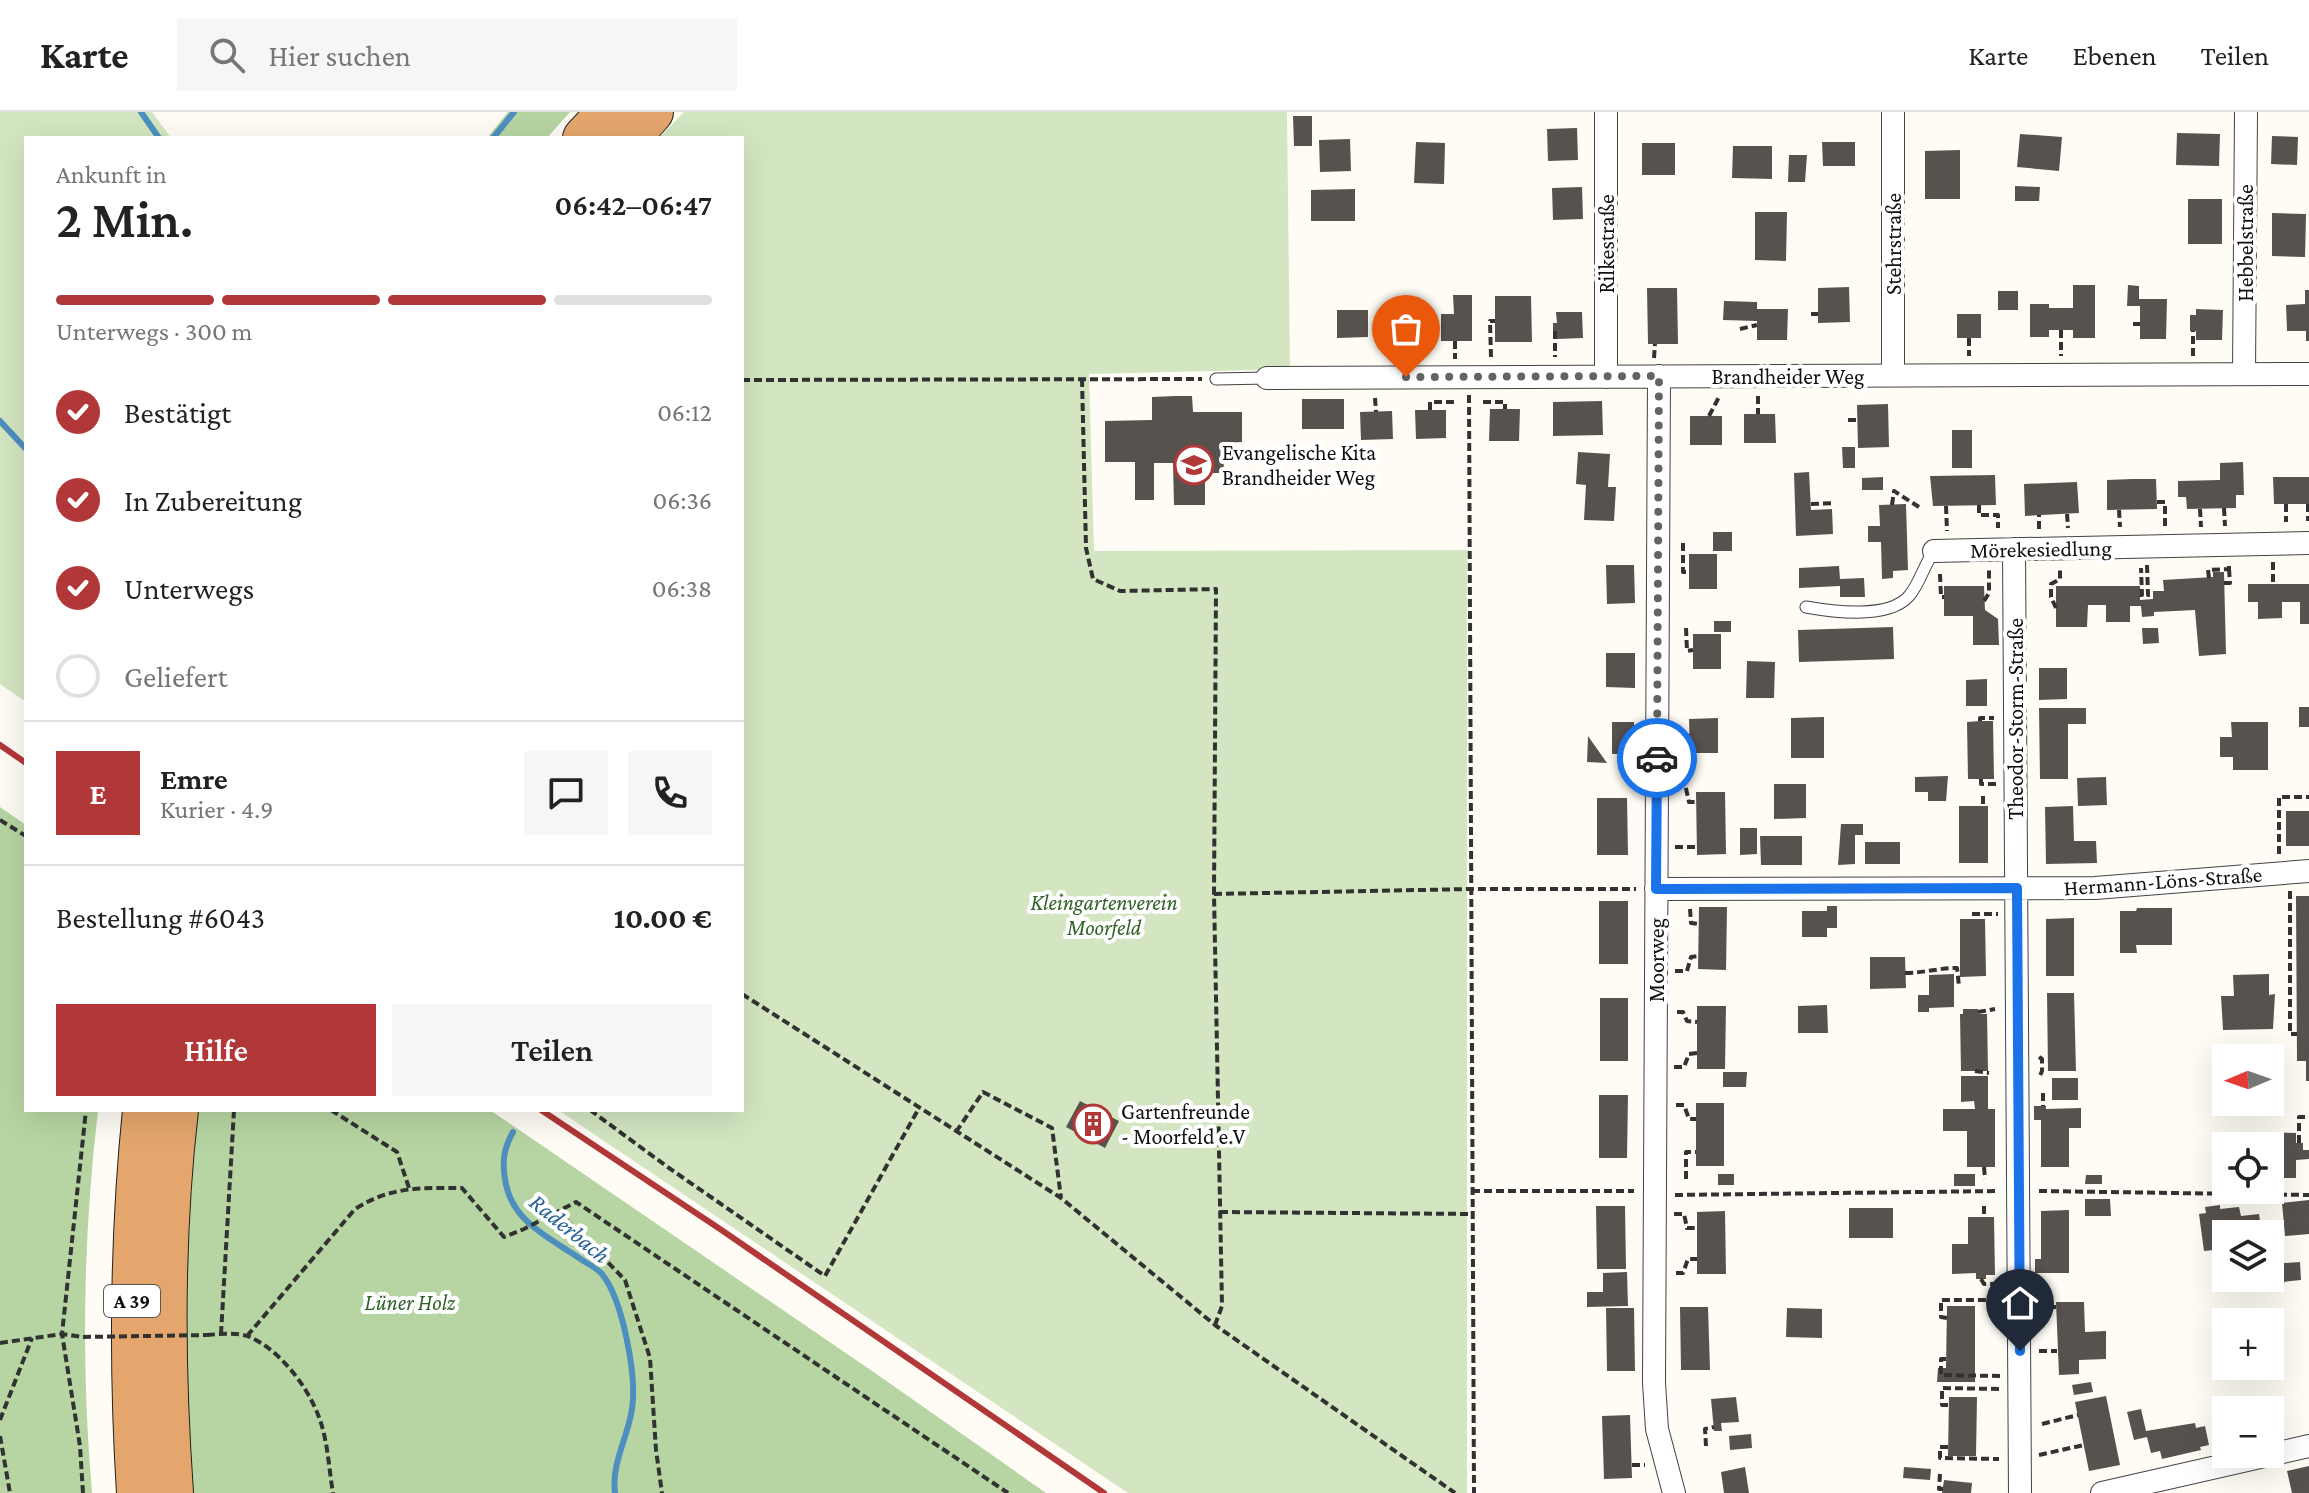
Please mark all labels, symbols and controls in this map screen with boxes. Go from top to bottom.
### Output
search box [177,19,737,91]
icon: search [205,33,249,77]
text: Karte [40,34,129,76]
text: Hier suchen [269,39,411,72]
text: Karte [1968,40,2028,71]
text: Ebenen [2072,40,2157,71]
text: Teilen [2201,40,2269,71]
text: Ankunft in [56,160,167,189]
street label: Hebbelstraße [2233,184,2258,302]
text: 06:42–06:47 [555,188,712,221]
text: 2 Min. [56,190,193,248]
street label: Stehrstraße [1881,193,1906,295]
street label: Rilkestraße [1594,194,1619,294]
pin [1372,295,1440,377]
icon: bag [1384,307,1428,351]
text: Unterwegs · 300 m [56,317,252,346]
street label: Brandheider Weg [1711,364,1865,389]
icon: check [56,390,100,434]
text: Bestätigt [124,396,231,429]
text: 06:12 [657,398,712,427]
place label: Evangelische Kita Brandheider Weg [1222,440,1376,490]
school or university icon: Evangelische Kita Brandheider Weg [1173,444,1215,486]
icon: check [56,478,100,522]
text: In Zubereitung [124,484,302,517]
text: 06:36 [653,486,712,515]
street label: Mörekesiedlung [1970,535,2112,563]
icon: check [56,566,100,610]
text: Unterwegs [124,572,254,605]
text: 06:38 [652,574,712,603]
street label: Theodor-Storm-Straße [2003,618,2028,820]
text: Geliefert [124,660,228,693]
courier [1617,718,1697,798]
icon: car [1635,736,1679,780]
button: chat [524,751,608,835]
button: phone [628,751,712,835]
text: Emre [160,762,228,795]
text: E [89,777,107,810]
text: Kurier · 4.9 [160,795,273,824]
street label: Hermann-Löns-Straße [2063,862,2263,900]
park label: Kleingartenverein Moorfeld [1030,890,1178,940]
text: Bestellung #6043 [56,901,265,934]
text: 10.00 € [614,901,712,934]
street label: Moorweg [1644,918,1669,1002]
button: Hilfe [56,1004,376,1096]
button: Teilen [392,1004,712,1096]
north arrow [2212,1044,2284,1116]
map controls [2212,1044,2284,1468]
place label: Gartenfreunde - Moorfeld e.V [1121,1099,1250,1149]
building icon: Gartenfreunde - Moorfeld e.V [1072,1103,1114,1145]
button: locate [2212,1132,2284,1204]
water label: Raderbach [525,1188,615,1268]
button: layers [2212,1220,2284,1292]
pin [1986,1269,2054,1351]
icon: home [1998,1281,2042,1325]
road number: A 39 [104,1285,160,1317]
park label: Lüner Holz [365,1290,456,1315]
button: + [2212,1308,2284,1380]
button: − [2212,1396,2284,1468]

